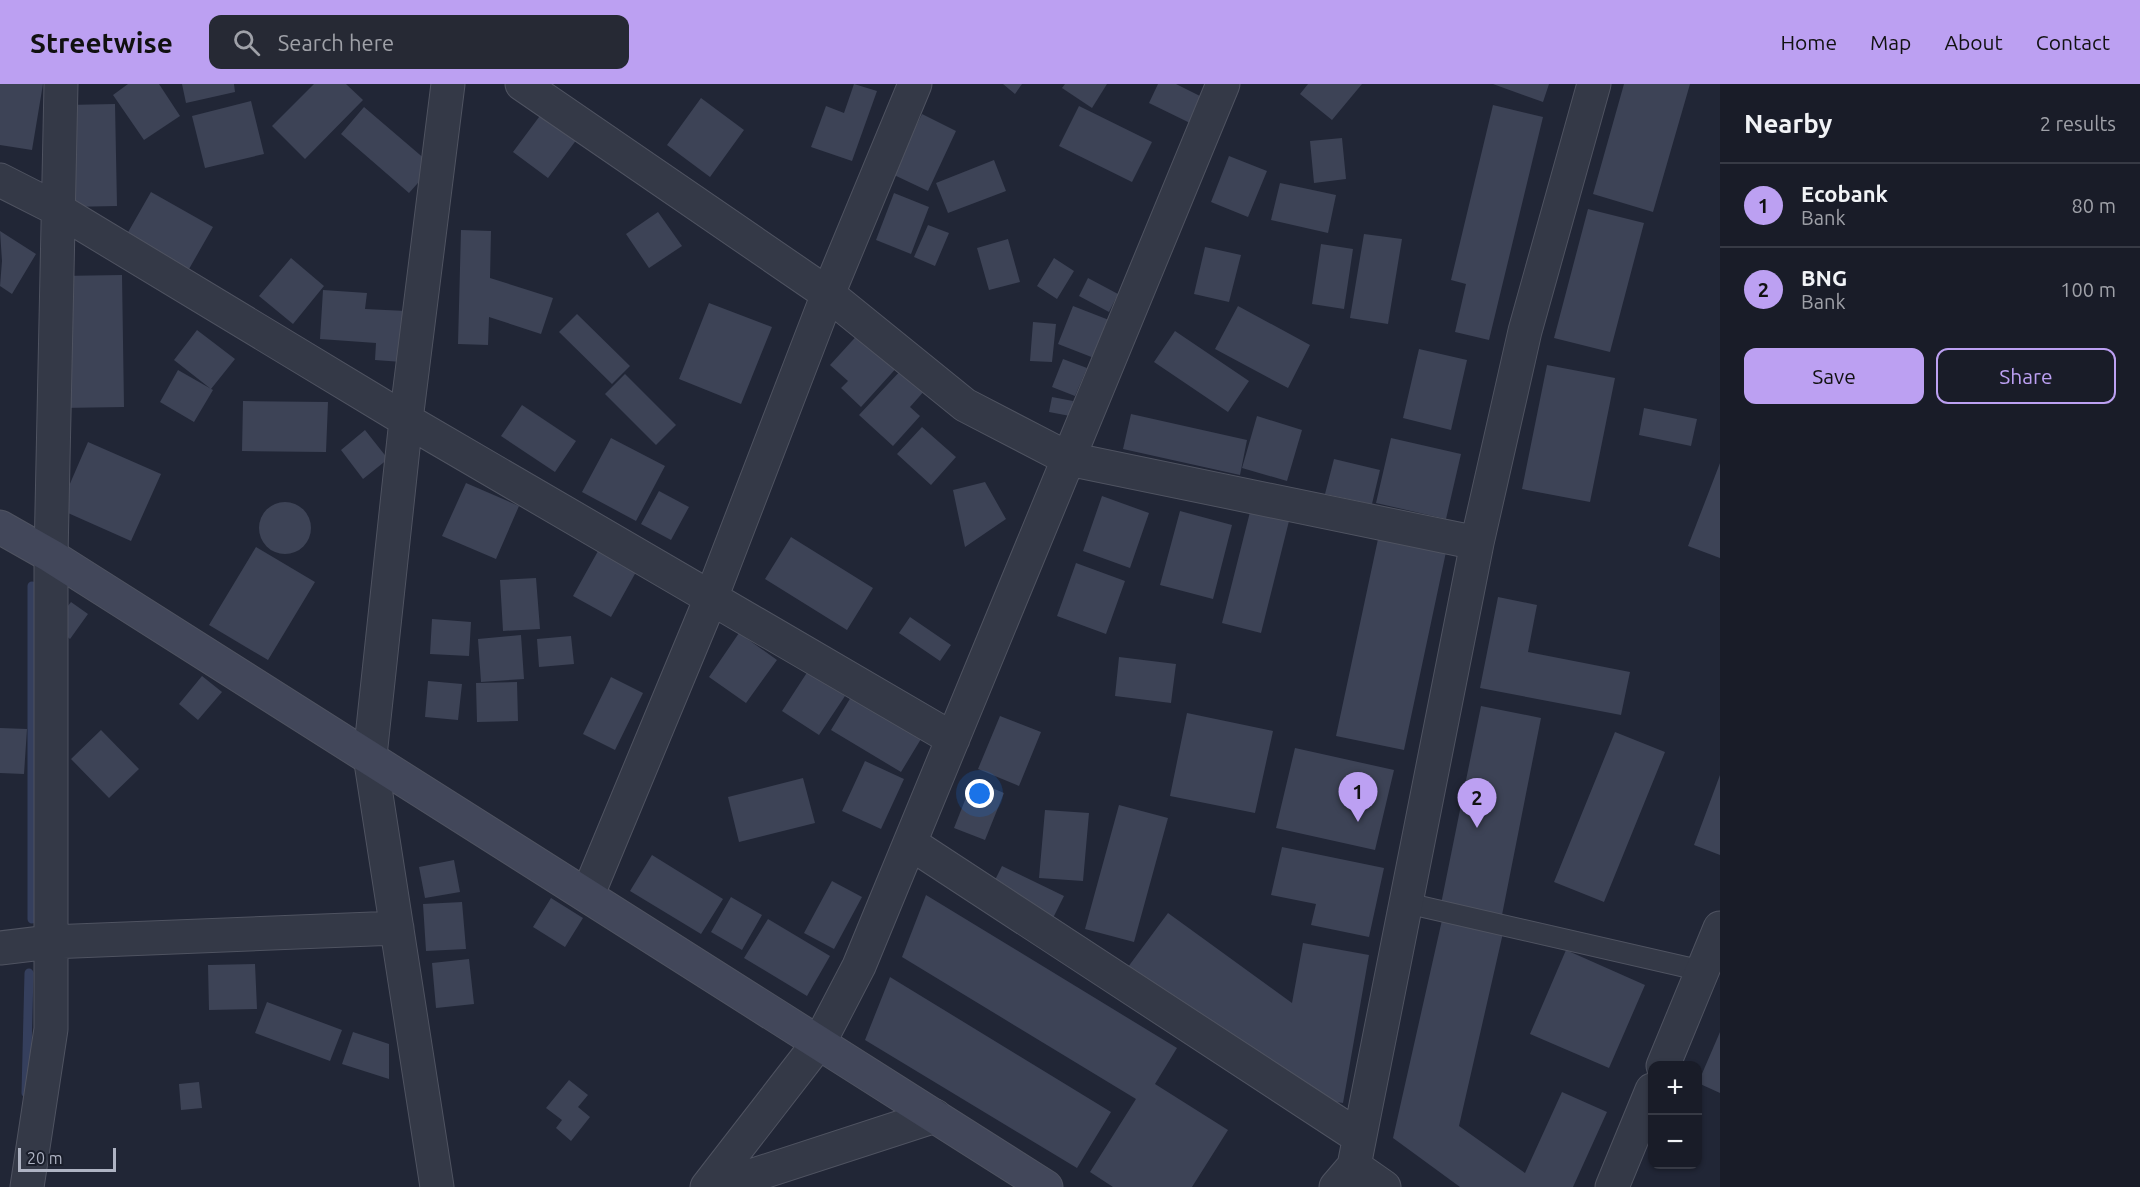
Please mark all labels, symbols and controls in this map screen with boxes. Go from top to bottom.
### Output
search box [209,15,629,69]
icon: search [230,26,263,59]
text: Streetwise [30,27,173,58]
text: Search here [278,30,394,55]
text: Home [1780,30,1837,54]
text: Map [1870,30,1911,54]
text: About [1944,30,2003,54]
text: Contact [2036,30,2110,54]
text: Nearby [1744,109,1832,138]
text: 2 results [2040,112,2116,135]
text: Ecobank [1801,181,1888,206]
text: 1 [1758,194,1769,217]
text: 80 m [2072,194,2116,217]
text: Bank [1801,206,1846,229]
text: BNG [1801,265,1847,290]
text: 2 [1758,278,1769,301]
text: 100 m [2060,278,2116,301]
text: Bank [1801,290,1846,313]
button: Save [1744,348,1924,404]
button: Share [1936,348,2116,404]
pin: 1 [1338,772,1378,822]
pin: 2 [1458,778,1496,828]
your location [965,779,994,808]
map controls [1648,1061,1702,1169]
button: + [1648,1061,1702,1115]
button: − [1648,1115,1702,1169]
scale bar [18,1145,116,1172]
text: 20 m [27,1149,63,1167]

